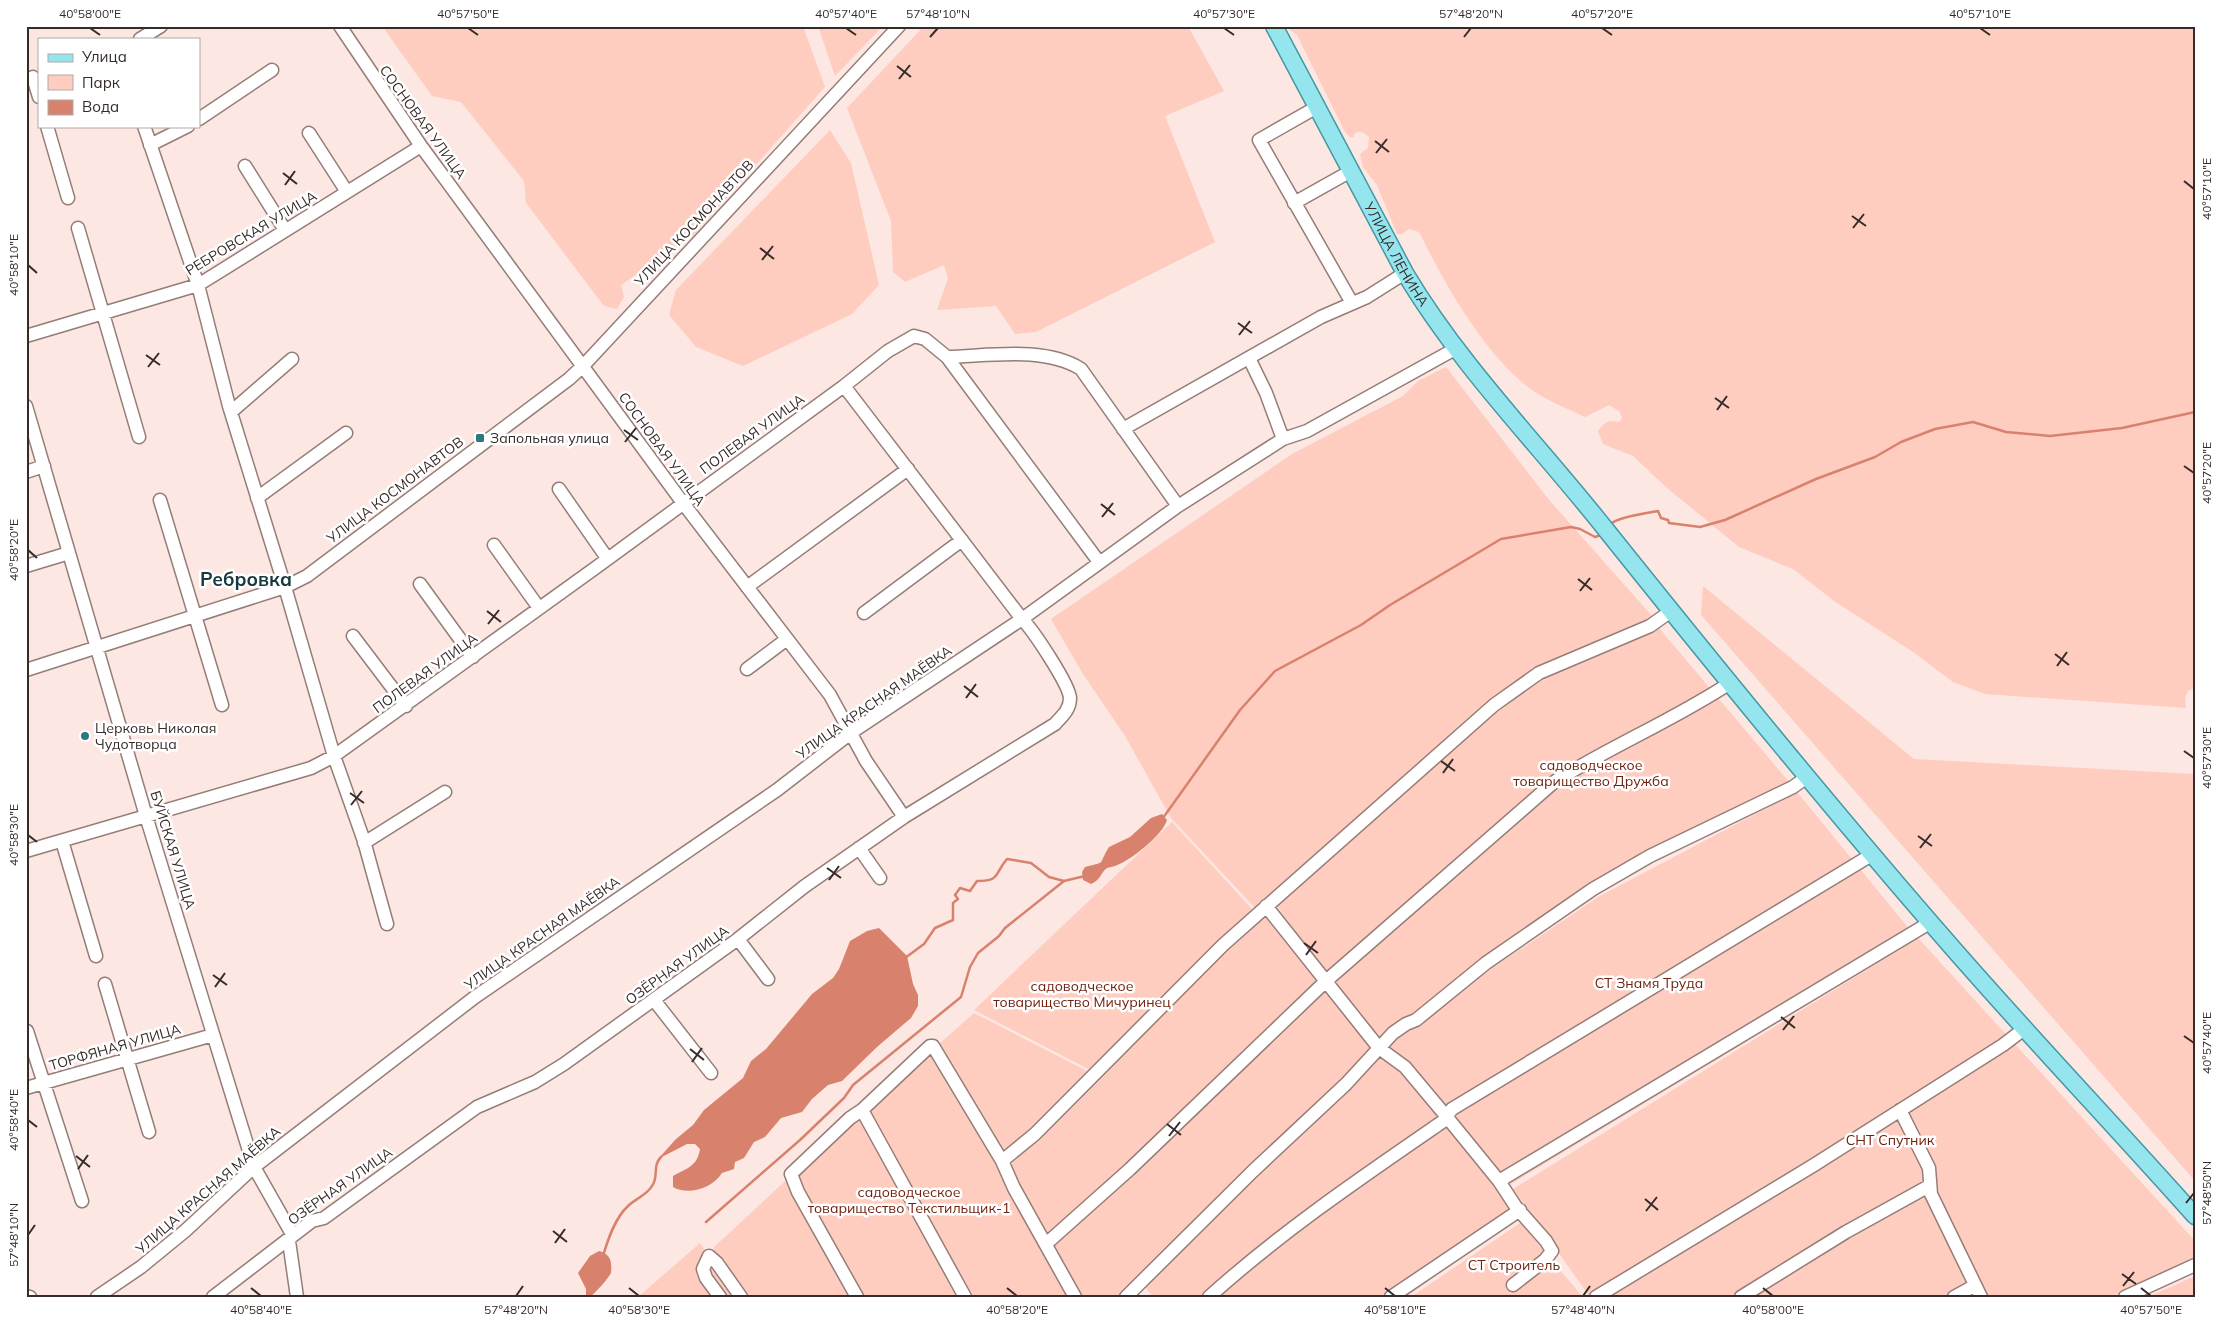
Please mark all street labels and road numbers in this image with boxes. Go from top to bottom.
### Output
street label: СОСНОВАЯ УЛИЦА [376,62,471,183]
street label: УЛИЦА КОСМОНАВТОВ [630,156,757,291]
street label: РЕБРОВСКАЯ УЛИЦА [182,186,321,279]
street label: УЛИЦА ЛЕНИНА [1360,198,1433,311]
street label: СОСНОВАЯ УЛИЦА [615,389,710,510]
street label: ПОЛЕВАЯ УЛИЦА [696,389,809,478]
street label: УЛИЦА КОСМОНАВТОВ [322,433,467,548]
street label: ПОЛЕВАЯ УЛИЦА [369,628,482,717]
street label: УЛИЦА КРАСНАЯ МАЁВКА [792,641,956,763]
street label: БУЙСКАЯ УЛИЦА [146,788,200,912]
street label: УЛИЦА КРАСНАЯ МАЁВКА [460,872,624,994]
street label: ОЗЁРНАЯ УЛИЦА [622,921,733,1009]
street label: ТОРФЯНАЯ УЛИЦА [47,1019,183,1074]
street label: УЛИЦА КРАСНАЯ МАЁВКА [131,1122,285,1258]
street label: ОЗЁРНАЯ УЛИЦА [284,1143,396,1229]

